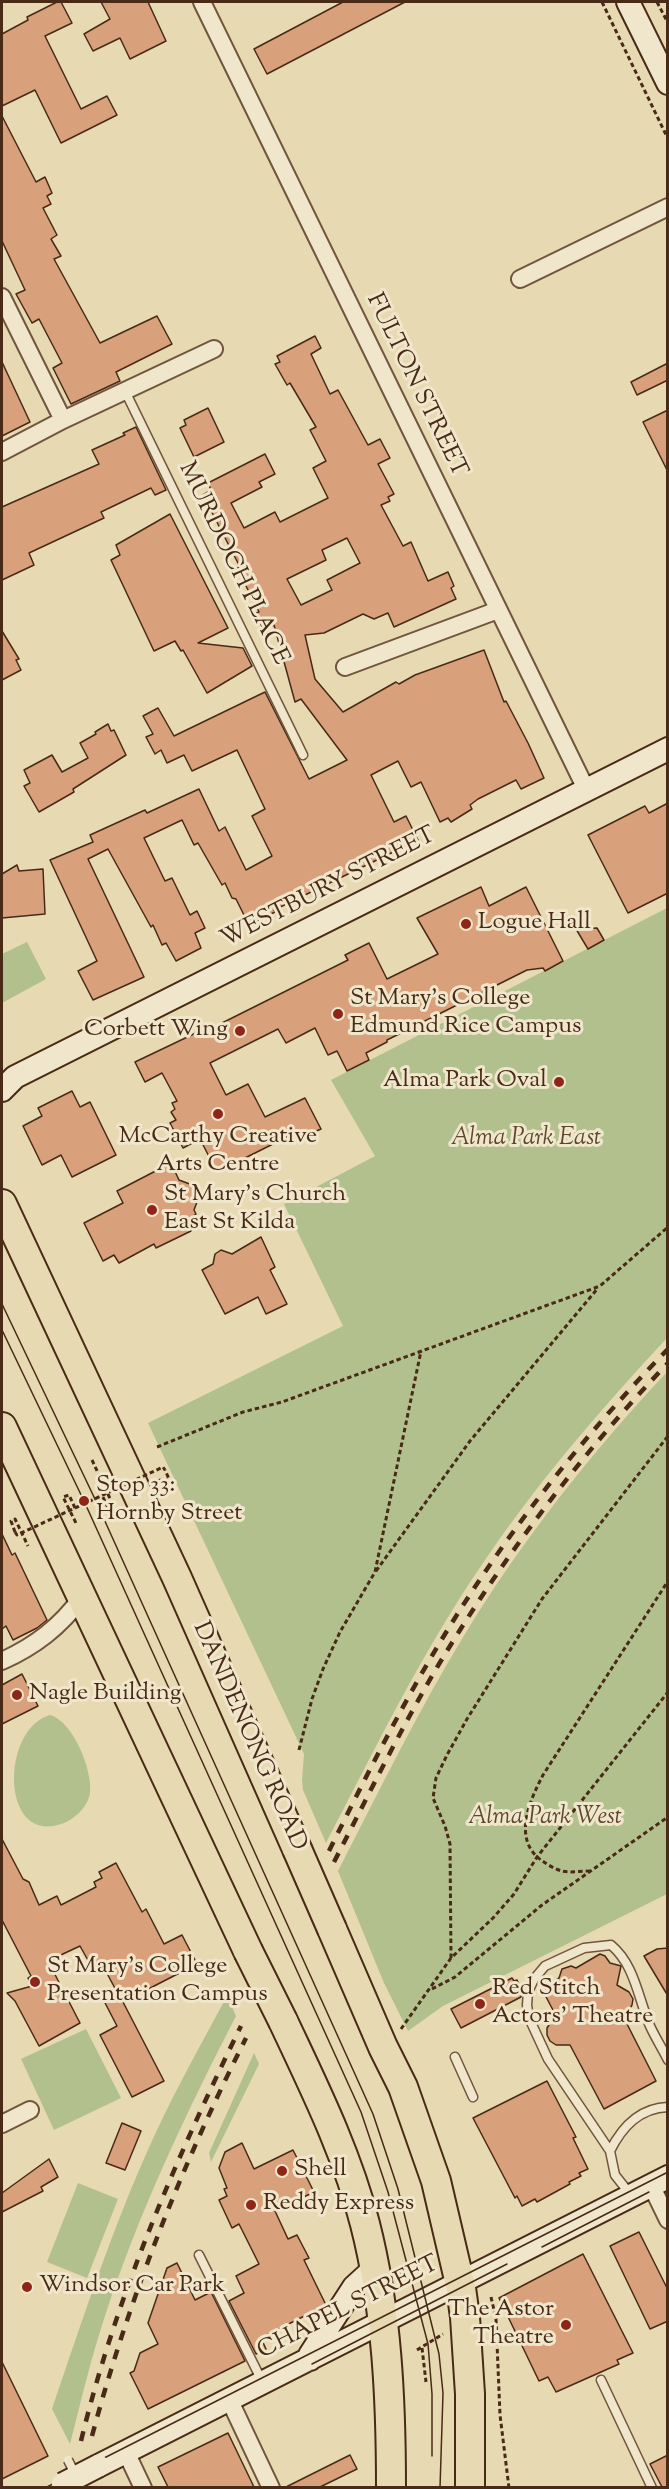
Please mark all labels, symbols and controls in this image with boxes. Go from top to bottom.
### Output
street label: FULTON STREET [358,289,472,483]
street label: MURDOCH PLACE [170,458,294,670]
street label: WESTBURY STREET [217,822,441,956]
place label: Logue Hall [478,910,591,938]
marker: Logue Hall [459,917,473,931]
place label: St Mary's College Edmund Rice Campus [350,986,581,1042]
marker: St Mary's College Edmund Rice Campus [331,1007,345,1021]
place label: Corbett Wing [84,1017,228,1045]
marker: Corbett Wing [233,1024,247,1038]
place label: Alma Park Oval [383,1068,547,1096]
marker: Alma Park Oval [552,1075,566,1089]
marker: McCarthy Creative Arts Centre [211,1107,225,1121]
place label: McCarthy Creative Arts Centre [119,1124,317,1180]
park label: Alma Park East [451,1126,601,1154]
place label: St Mary's Church East St Kilda [164,1182,346,1238]
marker: St Mary's Church East St Kilda [145,1203,159,1217]
place label: Stop 33: Hornby Street [96,1473,243,1529]
marker: Stop 33: Hornby Street [77,1494,91,1508]
street label: DANDENONG ROAD [185,1618,311,1856]
place label: Nagle Building [29,1681,181,1709]
marker: Nagle Building [10,1688,24,1702]
park label: Alma Park West [468,1805,622,1833]
place label: St Mary's College Presentation Campus [47,1954,268,2010]
marker: St Mary's College Presentation Campus [28,1975,42,1989]
place label: Red Stitch Actors' Theatre [492,1976,653,2032]
marker: Red Stitch Actors' Theatre [473,1997,487,2011]
place label: Shell [294,2157,347,2185]
marker: Shell [275,2164,289,2178]
place label: Reddy Express [263,2191,414,2219]
marker: Reddy Express [244,2198,258,2212]
street label: CHAPEL STREET [253,2251,445,2367]
place label: Windsor Car Park [39,2273,225,2301]
marker: Windsor Car Park [20,2280,34,2294]
place label: The Astor Theatre [448,2297,554,2353]
marker: The Astor Theatre [559,2318,573,2332]

